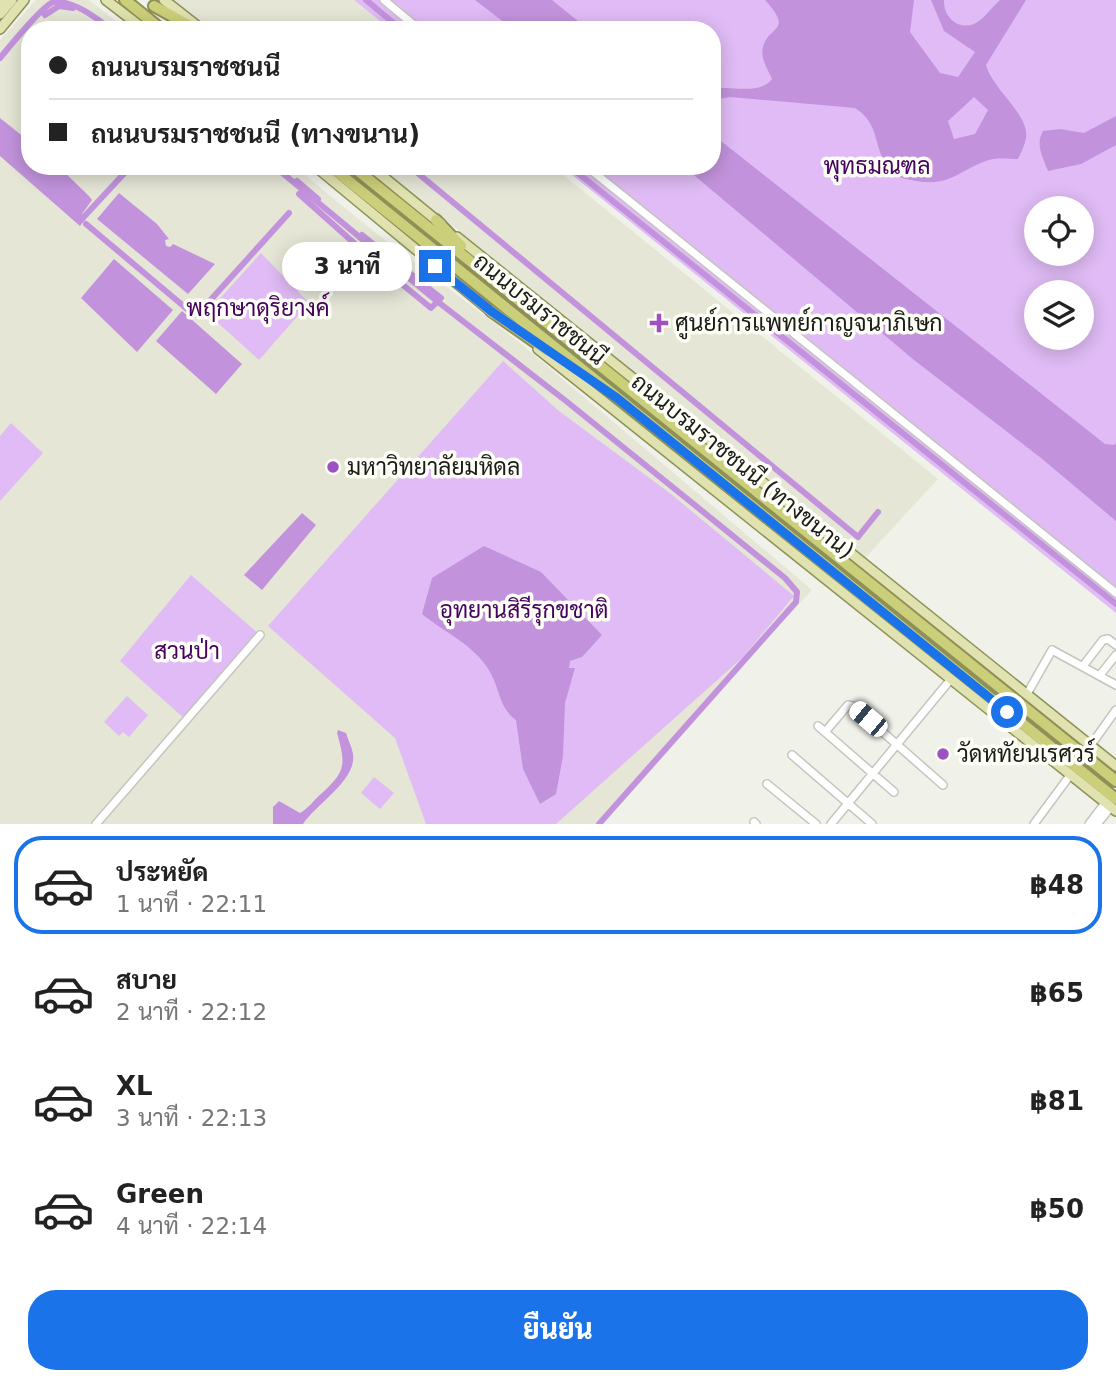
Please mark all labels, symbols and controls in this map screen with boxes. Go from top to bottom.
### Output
text: ถนนบรมราชชนนี [91,52,280,82]
text: ถนนบรมราชชนนี (ทางขนาน) [91,119,420,149]
park label: พุทธมณฑล [824,153,931,182]
map controls [1024,196,1094,350]
button: locate [1024,196,1094,266]
callout: 3 นาที [281,242,410,290]
street label: ถนนบรมราชชนนี [469,246,612,370]
route end [419,250,451,282]
text: 3 นาที [314,253,380,279]
button: layers [1024,280,1094,350]
park label: พฤกษาดุริยางค์ [186,292,330,324]
place label: ศูนย์การแพทย์กาญจนาภิเษก [675,307,943,340]
marker: ศูนย์การแพทย์กาญจนาภิเษก [649,313,669,333]
street label: ถนนบรมราชชนนี (ทางขนาน) [627,367,861,564]
place label: มหาวิทยาลัยมหิดล [347,453,520,480]
marker: มหาวิทยาลัยมหิดล [325,459,341,475]
park label: อุทยานสิรีรุกขชาติ [439,595,609,626]
park label: สวนป่า [154,637,220,664]
route start [991,696,1023,728]
car [846,697,891,741]
place label: วัดหทัยนเรศวร์ [957,738,1095,767]
marker: วัดหทัยนเรศวร์ [935,746,951,762]
icon: car [32,854,95,917]
text: ประหยัด [116,857,209,887]
text: ฿48 [1030,870,1084,900]
text: 1 นาที · 22:11 [116,891,267,917]
icon: car [32,962,95,1025]
text: สบาย [116,965,177,995]
text: ฿65 [1030,978,1084,1008]
text: 2 นาที · 22:12 [116,999,267,1025]
icon: car [32,1070,95,1133]
text: XL [116,1071,153,1101]
text: ฿81 [1030,1086,1084,1116]
text: 3 นาที · 22:13 [116,1105,267,1131]
icon: car [32,1178,95,1241]
text: Green [116,1179,204,1209]
text: ฿50 [1030,1194,1084,1224]
text: 4 นาที · 22:14 [116,1213,267,1239]
button: ยืนยัน [28,1290,1088,1370]

